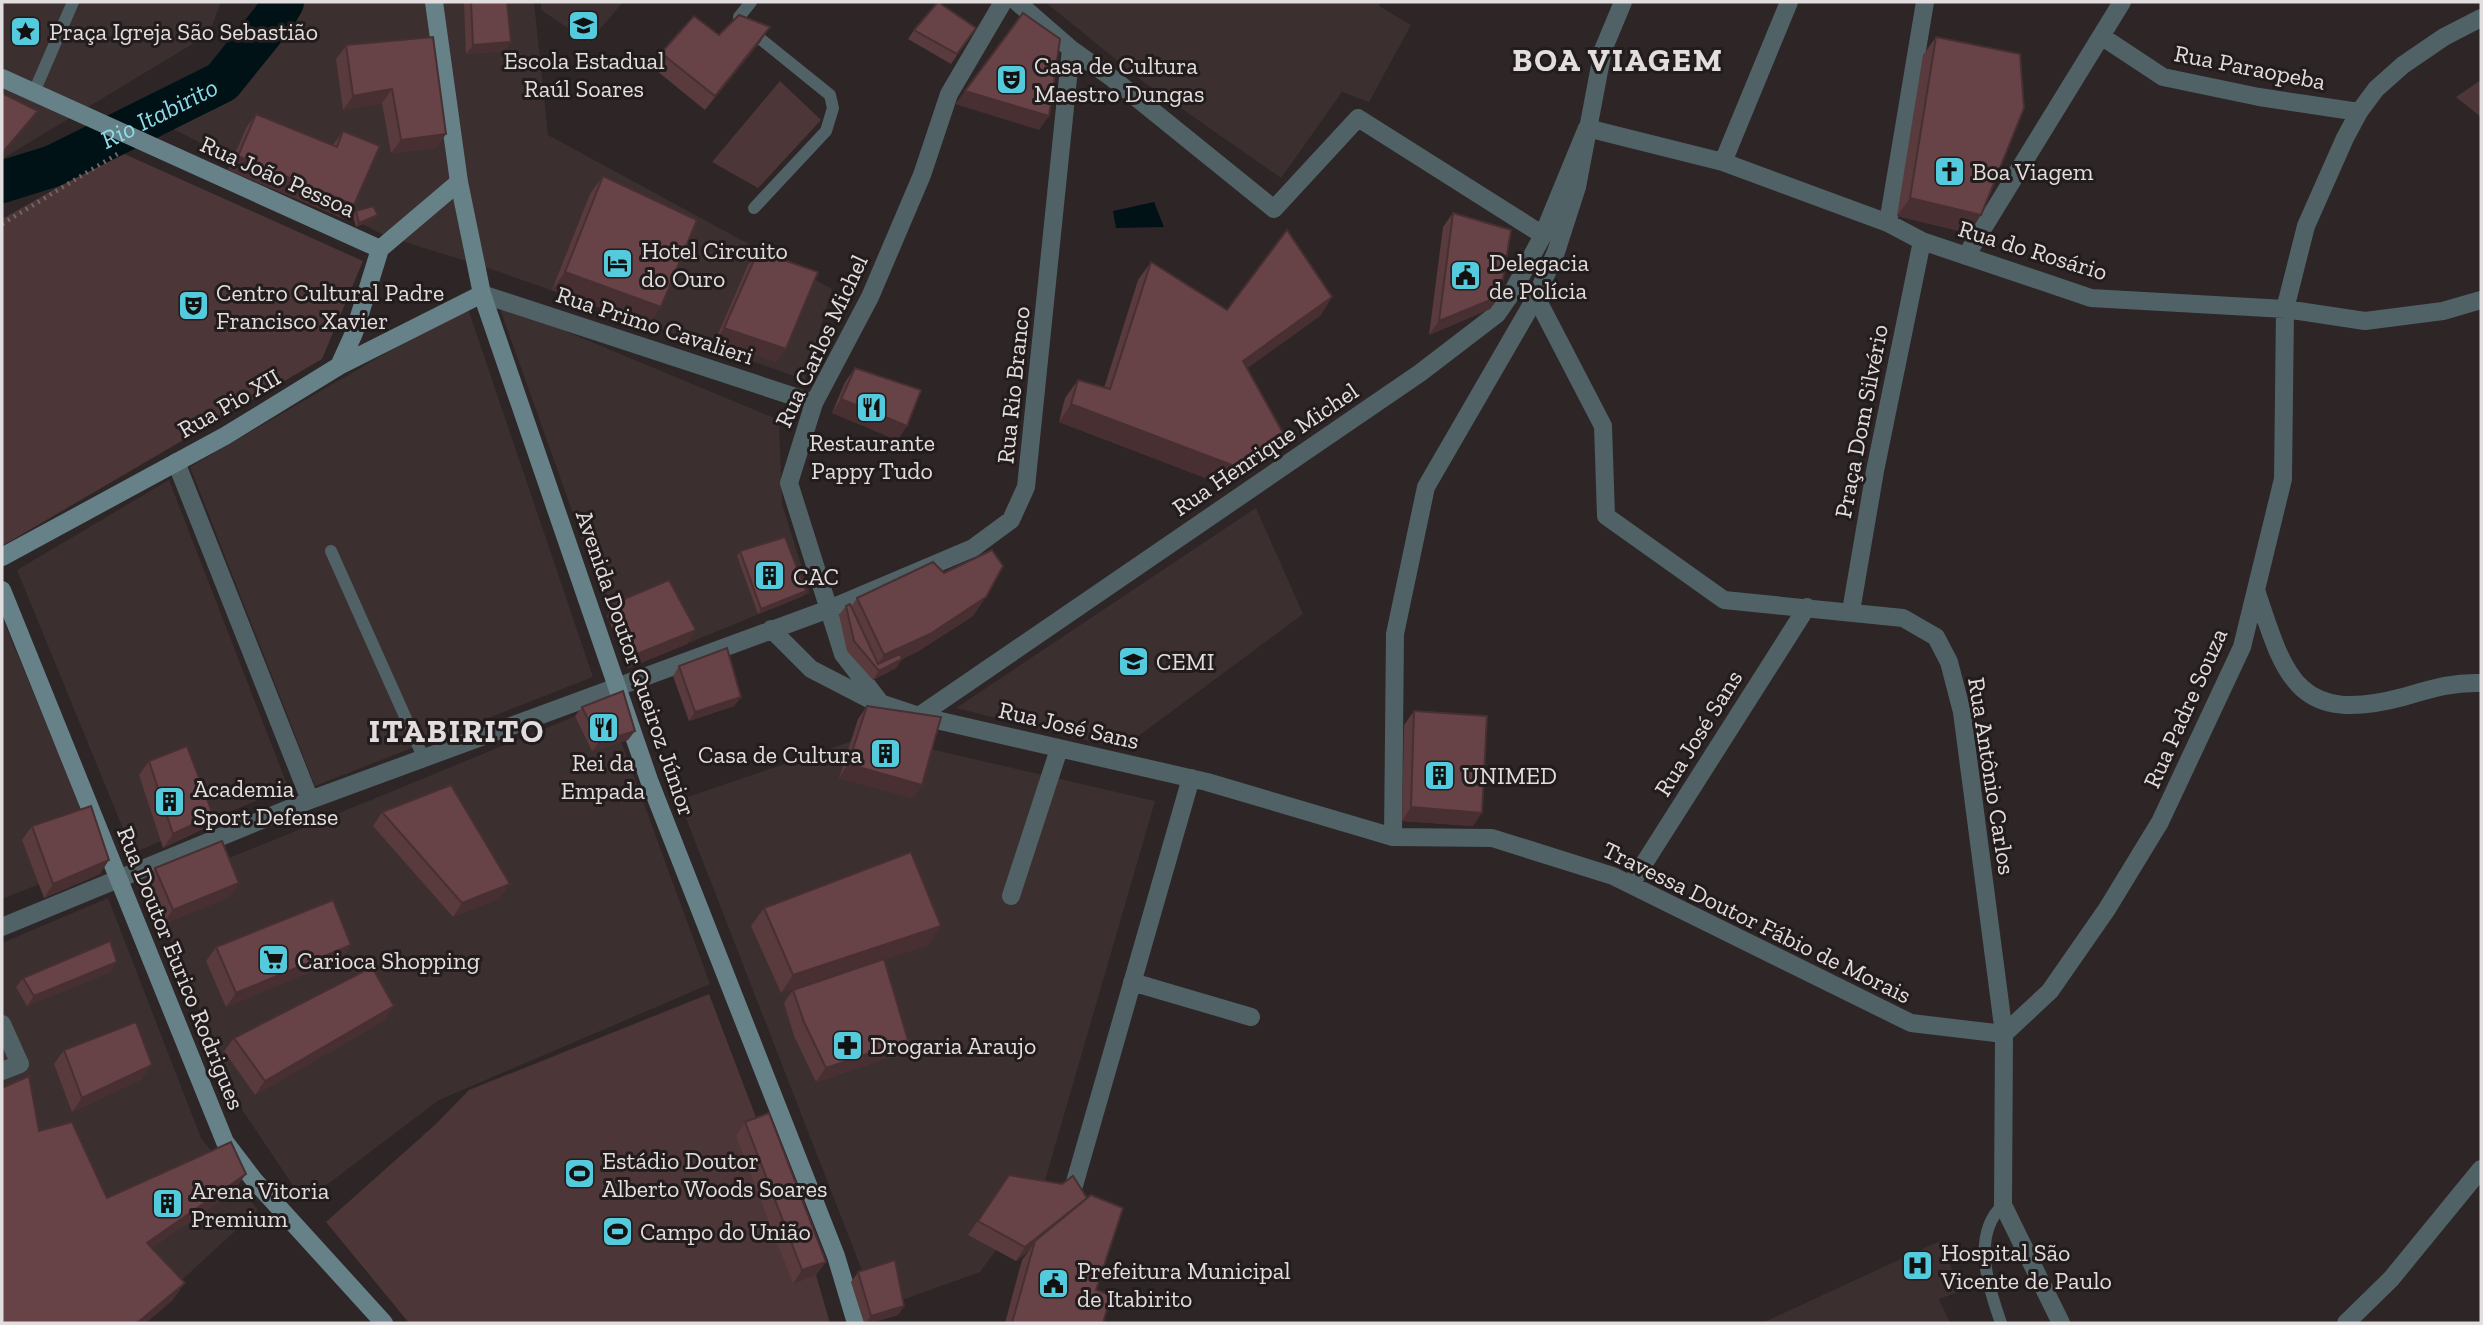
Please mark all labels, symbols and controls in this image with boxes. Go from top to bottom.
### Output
school or university icon: Escola Estadual Raúl Soares [567,9,601,43]
place icon: Praça Igreja São Sebastião [9,14,43,48]
place label: Praça Igreja São Sebastião [49,17,318,46]
street label: Rua Paraopeba [2172,38,2328,96]
district label: BOA VIAGEM [1512,41,1724,79]
place label: Escola Estadual Raúl Soares [503,46,665,103]
place label: Casa de Cultura Maestro Dungas [1034,51,1204,108]
theatre icon: Casa de Cultura Maestro Dungas [994,62,1028,96]
water label: Rio Itabirito [95,71,223,156]
street label: Rua João Pessoa [196,129,360,223]
church icon: Boa Viagem [1932,154,1966,188]
place label: Boa Viagem [1972,157,2094,186]
street label: Rua do Rosário [1955,214,2111,286]
place label: Hotel Circuito do Ouro [641,236,788,293]
hotel icon: Hotel Circuito do Ouro [601,247,635,281]
place label: Delegacia de Polícia [1489,248,1589,305]
street label: Rua Carlos Michel [768,250,874,432]
public building icon: Delegacia de Polícia [1449,259,1483,293]
place label: Centro Cultural Padre Francisco Xavier [216,278,444,335]
street label: Rua Primo Cavalieri [553,279,758,371]
theatre icon: Centro Cultural Padre Francisco Xavier [176,289,210,323]
street label: Rua Rio Branco [990,305,1036,465]
street label: Praça Dom Silvério [1828,322,1894,520]
street label: Rua Pio XII [172,362,286,444]
street label: Rua Henrique Michel [1167,376,1363,522]
restaurant icon: Restaurante Pappy Tudo [855,391,889,425]
place label: Restaurante Pappy Tudo [809,428,935,485]
street label: Avenida Doutor Queiroz Júnior [570,506,702,820]
building icon: CAC [753,559,787,593]
place label: CAC [793,562,839,591]
street label: Rua Padre Souza [2137,623,2233,792]
school or university icon: CEMI [1116,644,1150,678]
place label: CEMI [1156,647,1215,676]
street label: Rua José Sans [1648,665,1748,801]
street label: Rua Antônio Carlos [1962,675,2022,877]
street label: Rua José Sans [996,695,1142,755]
restaurant icon: Rei da Empada [586,711,620,745]
district label: ITABIRITO [369,712,545,750]
building icon: Casa de Cultura [868,737,902,771]
place label: Casa de Cultura [698,740,862,769]
place label: Rei da Empada [561,748,646,805]
building icon: UNIMED [1422,758,1456,792]
place label: UNIMED [1462,761,1557,790]
place label: Academia Sport Defense [193,774,338,831]
building icon: Academia Sport Defense [153,785,187,819]
street label: Rua Doutor Eurico Rodrigues [111,822,251,1114]
street label: Travessa Doutor Fábio de Morais [1598,835,1916,1009]
supermarket icon: Carioca Shopping [257,943,291,977]
place label: Carioca Shopping [297,946,480,975]
pharmacy icon: Drogaria Araujo [830,1028,864,1062]
place label: Drogaria Araujo [870,1031,1036,1060]
place label: Estádio Doutor Alberto Woods Soares [602,1146,828,1203]
sports icon: Estádio Doutor Alberto Woods Soares [562,1157,596,1191]
place label: Arena Vitoria Premium [191,1176,330,1233]
building icon: Arena Vitoria Premium [151,1187,185,1221]
sports icon: Campo do União [600,1214,634,1248]
place label: Campo do União [640,1217,811,1246]
place label: Hospital São Vicente de Paulo [1940,1238,2112,1295]
hospital icon: Hospital São Vicente de Paulo [1901,1249,1935,1283]
place label: Prefeitura Municipal de Itabirito [1077,1256,1291,1313]
public building icon: Prefeitura Municipal de Itabirito [1037,1267,1071,1301]

